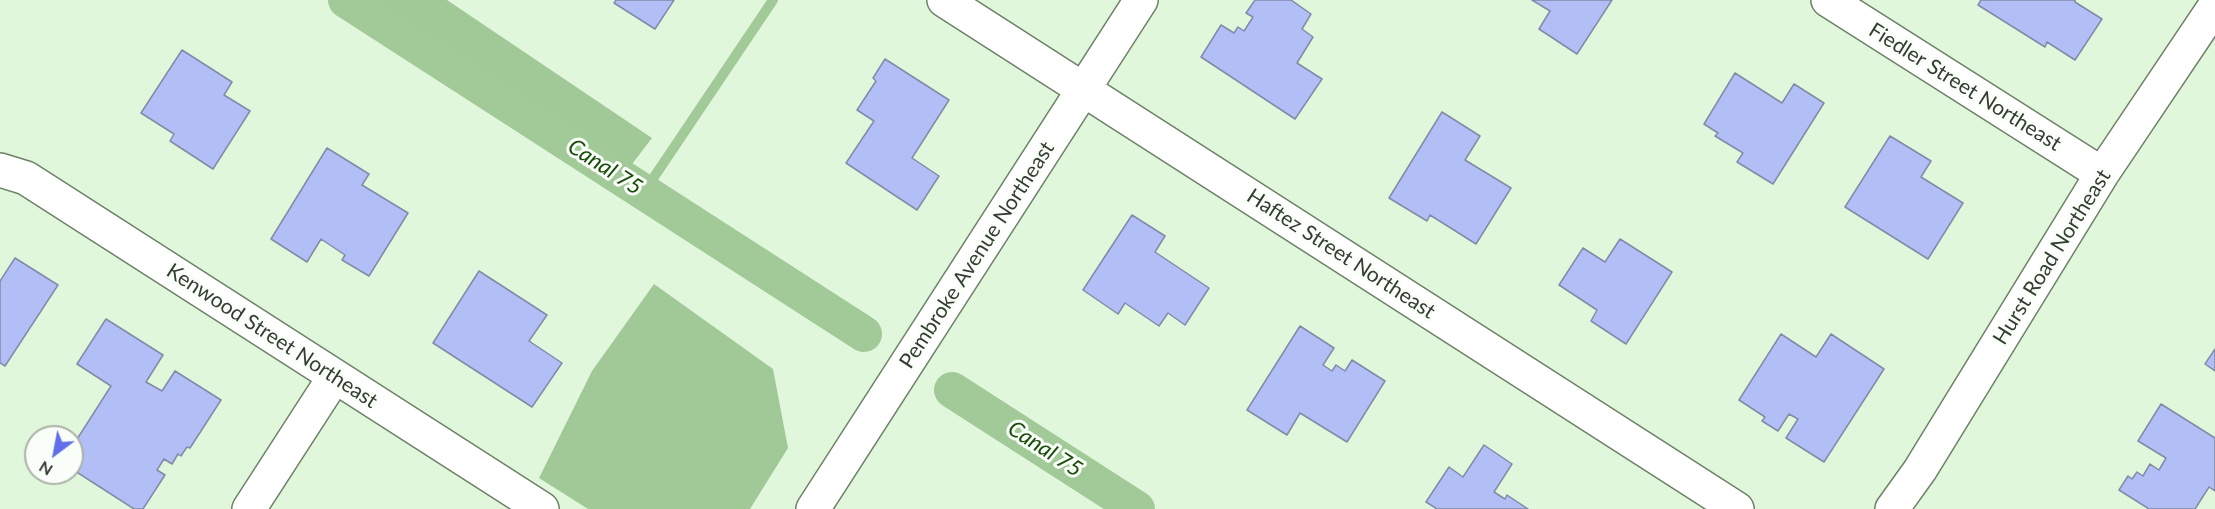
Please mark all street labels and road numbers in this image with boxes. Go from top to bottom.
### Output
street label: Fiedler Street Northeast [1864,17,2066,157]
street label: Pembroke Avenue Northeast [894,137,1060,373]
street label: Hurst Road Northeast [1988,165,2116,349]
street label: Haftez Street Northeast [1242,184,1440,324]
street label: Kenwood Street Northeast [162,258,382,414]

